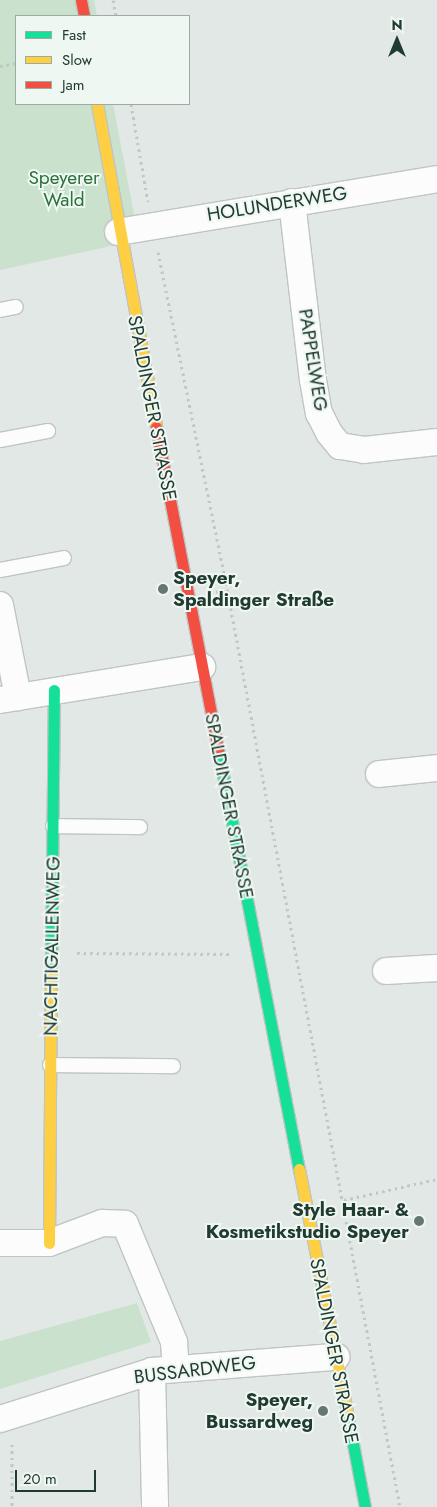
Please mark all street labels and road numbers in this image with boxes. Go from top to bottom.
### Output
street label: HOLUNDERWEG [205,182,349,226]
street label: PAPPELWEG [294,307,332,413]
street label: SPALDINGER STRASSE [123,314,181,502]
street label: SPALDINGER STRASSE [200,712,258,900]
street label: NACHTIGALLENWEG [39,856,65,1036]
street label: SPALDINGER STRASSE [305,1257,363,1445]
street label: BUSSARDWEG [133,1351,257,1389]

